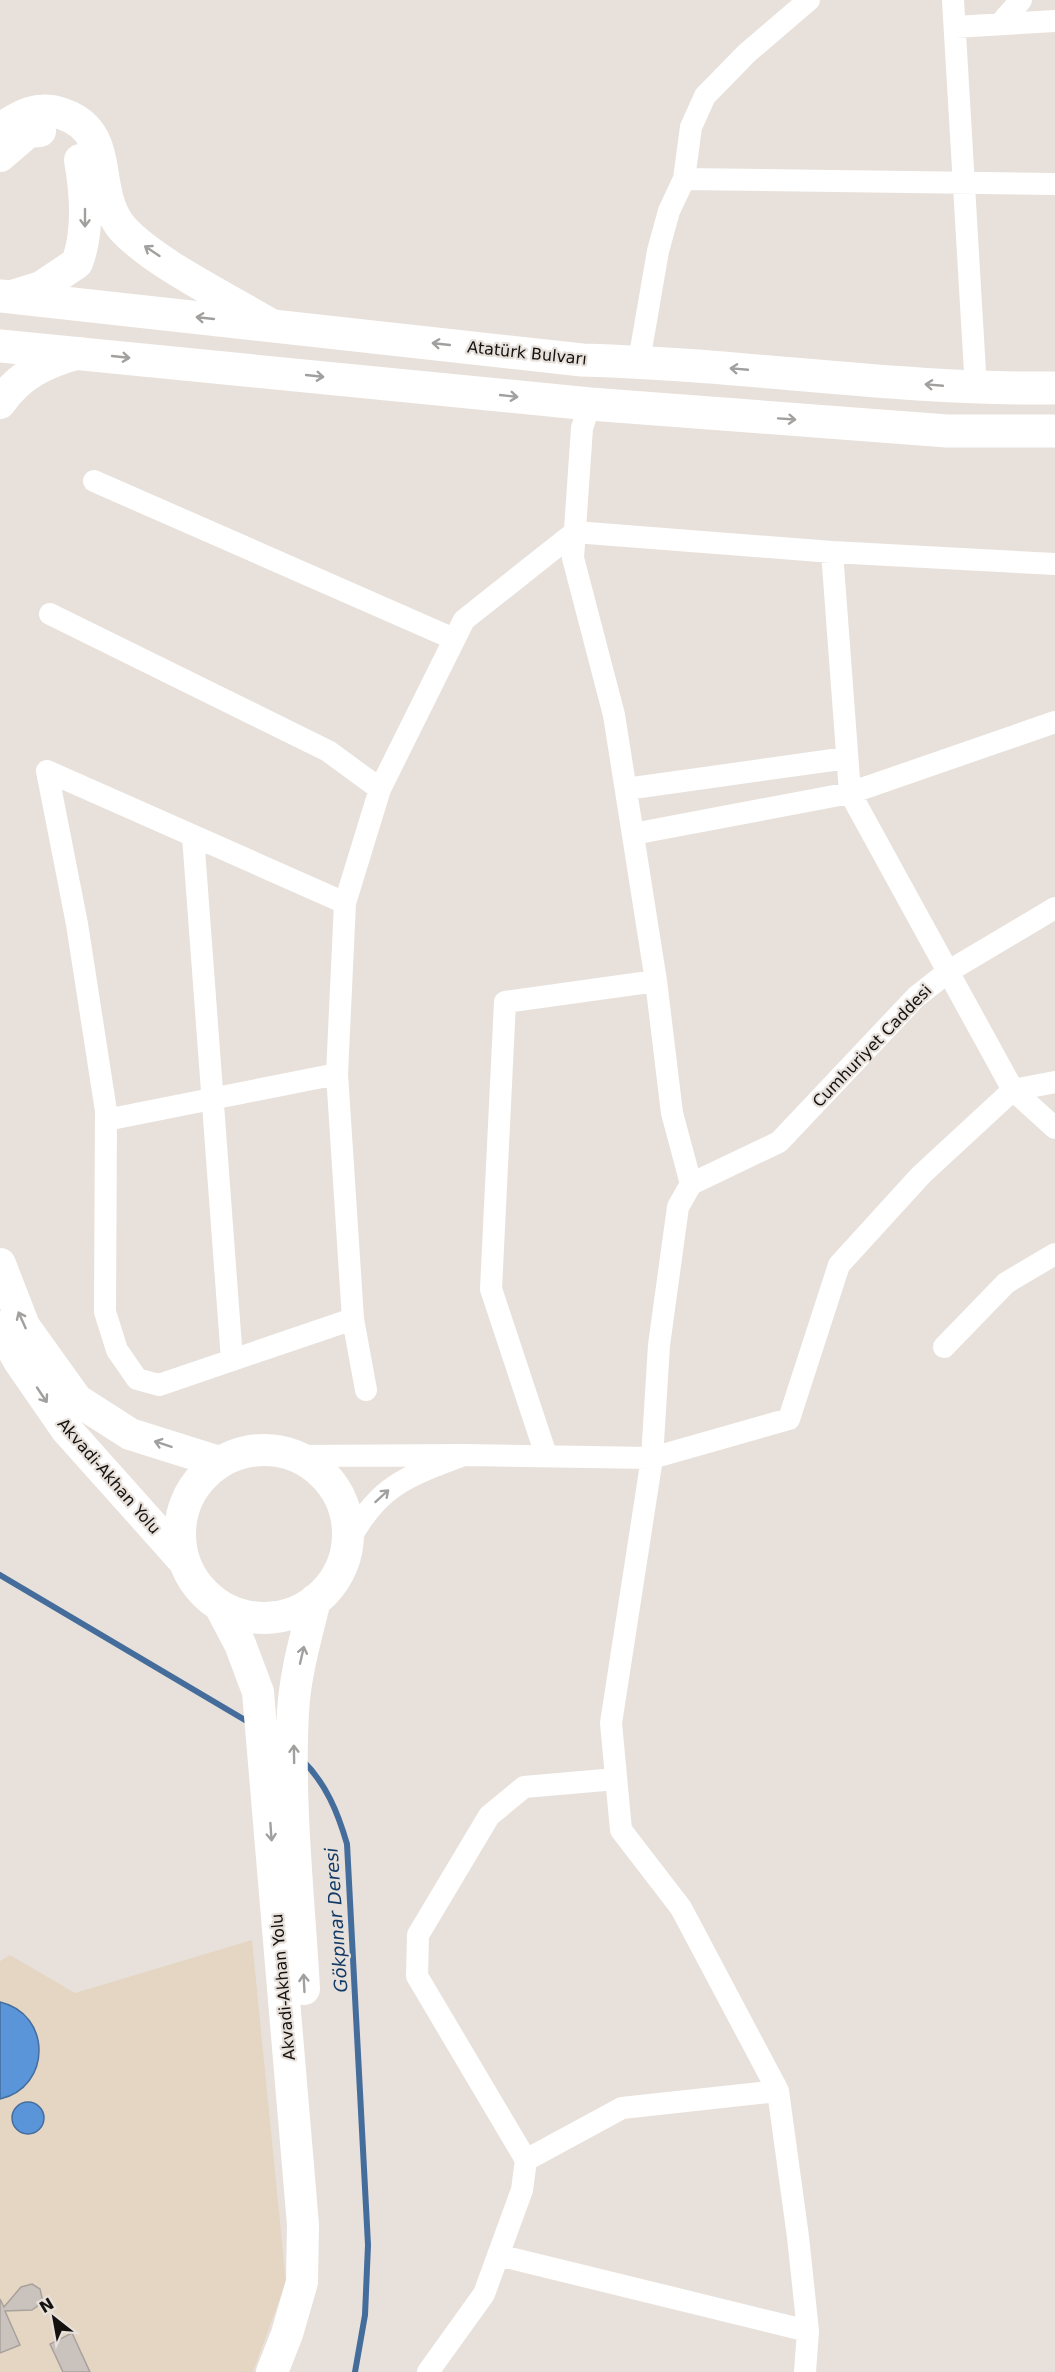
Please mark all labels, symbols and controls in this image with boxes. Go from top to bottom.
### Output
one-way arrow [79,207,91,227]
one-way arrow [143,245,160,258]
one-way arrow [195,313,215,324]
street label: Atatürk Bulvarı [466,337,588,369]
one-way arrow [431,338,451,349]
one-way arrow [110,352,130,363]
one-way arrow [730,364,750,375]
one-way arrow [305,371,324,382]
one-way arrow [924,380,944,391]
one-way arrow [499,391,519,402]
one-way arrow [777,413,797,424]
street label: Cumhuriyet Caddesi [809,981,935,1111]
one-way arrow [16,1311,27,1329]
one-way arrow [36,1386,48,1402]
street label: Akvadi-Akhan Yolu [54,1414,164,1538]
one-way arrow [154,1438,173,1449]
one-way arrow [374,1489,389,1503]
one-way arrow [297,1646,308,1665]
one-way arrow [288,1745,300,1765]
one-way arrow [266,1821,277,1841]
water label: Gökpınar Deresi [320,1847,352,1993]
street label: Akvadi-Akhan Yolu [267,1913,299,2061]
one-way arrow [298,1973,309,1993]
north arrow [24,2288,84,2348]
text: N [36,2294,57,2317]

